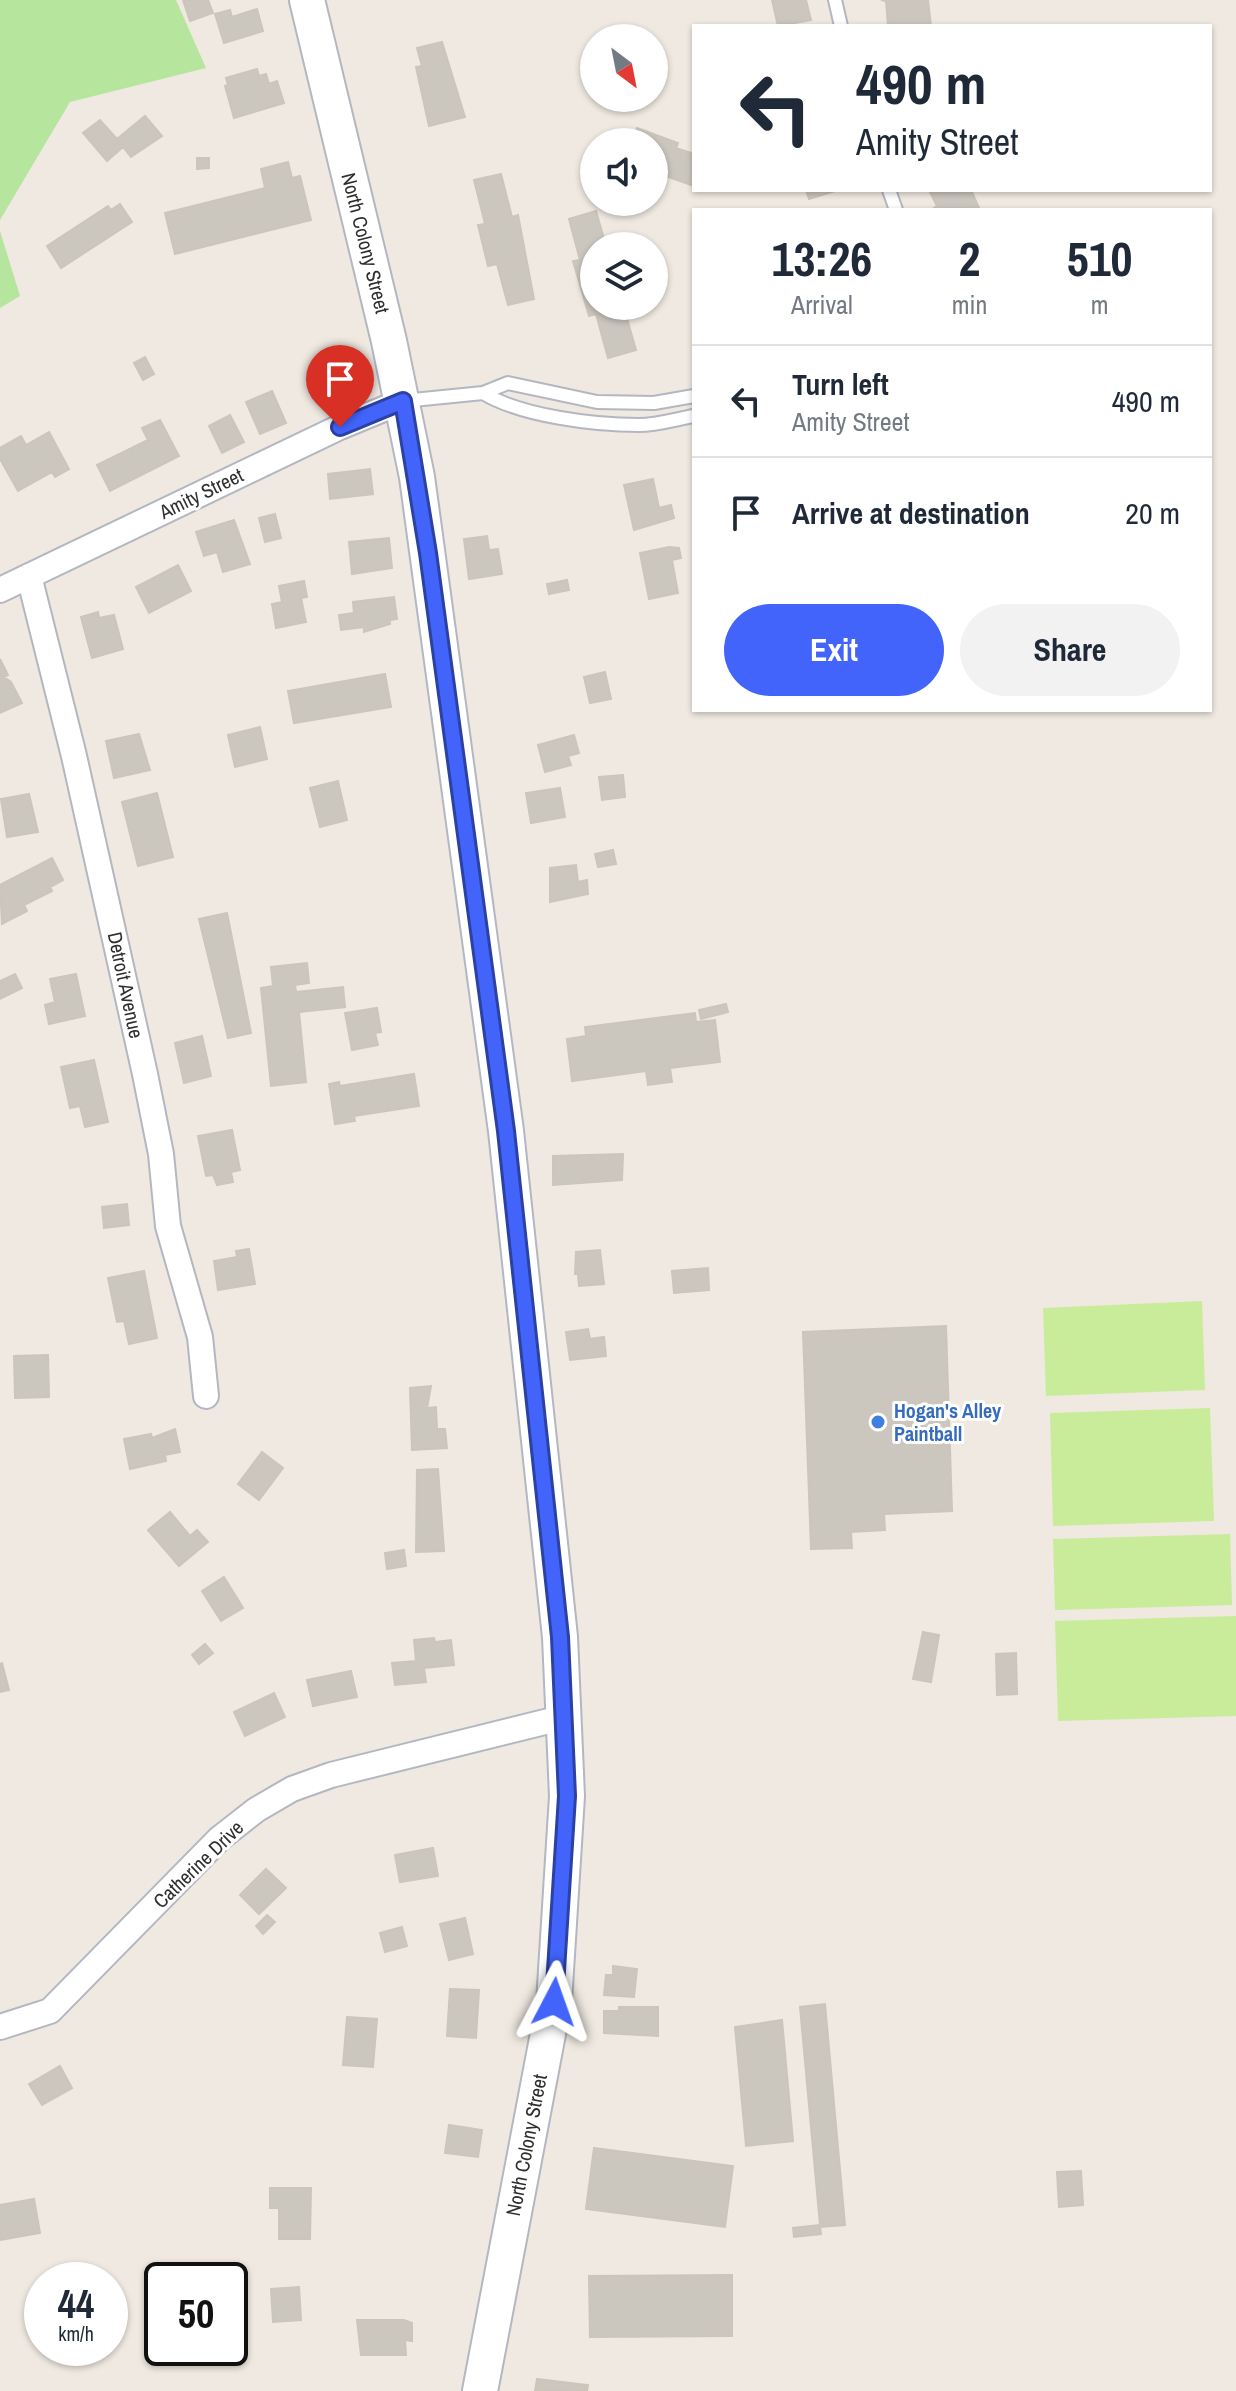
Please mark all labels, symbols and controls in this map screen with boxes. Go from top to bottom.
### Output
north arrow [580,24,668,112]
map controls [580,24,668,320]
text: 490 m [856,46,986,121]
icon: left [724,56,828,160]
text: Amity Street [856,118,1018,166]
button: sound [580,128,668,216]
street label: North Colony Street [335,170,397,317]
text: 13:26 [772,226,872,291]
text: 2 [959,226,980,291]
text: 510 [1067,226,1132,291]
button: layers [580,232,668,320]
text: Arrival [791,287,853,322]
text: min [952,287,987,322]
text: m [1091,287,1109,322]
pin [306,345,374,427]
icon: arrive [318,357,362,401]
text: Turn left [792,364,889,404]
icon: left [724,379,768,423]
text: 490 m [1112,381,1180,421]
text: Amity Street [792,404,909,439]
street label: Amity Street [154,461,248,525]
icon: arrive [724,491,768,535]
text: Arrive at destination [792,493,1030,533]
text: 20 m [1125,493,1180,533]
button: Exit [724,604,944,696]
button: Share [960,604,1180,696]
street label: Detroit Avenue [102,929,150,1041]
place label: Hogan's Alley Paintball [894,1397,1002,1447]
marker: Hogan's Alley Paintball [869,1413,887,1431]
street label: Catherine Drive [147,1814,249,1914]
position arrow [512,1960,596,2044]
street label: North Colony Street [499,2071,553,2218]
speed limit sign: 50 [144,2262,248,2366]
text: 44 [58,2277,94,2330]
text: km/h [58,2320,94,2347]

